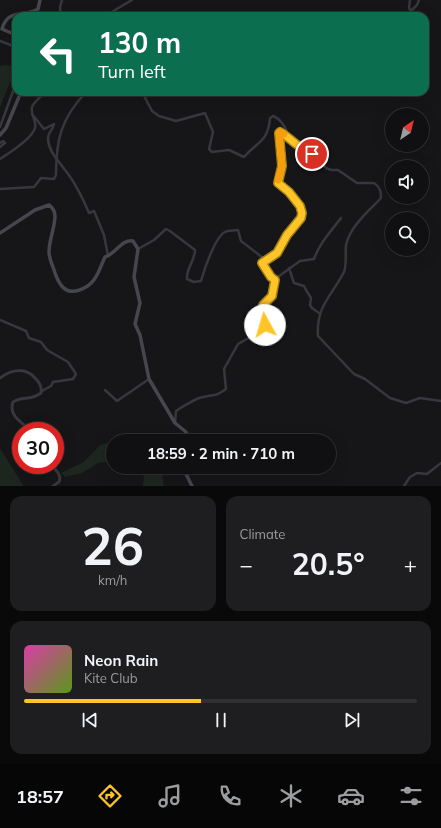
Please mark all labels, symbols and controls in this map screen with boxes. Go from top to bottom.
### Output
text: 130 m [98,25,181,60]
icon: left [32,28,84,80]
text: Turn left [98,60,166,83]
north arrow [385,108,429,152]
map controls [385,108,429,256]
pin [295,137,329,171]
icon: arrive [301,143,323,165]
button: sound [385,160,429,204]
button: search [385,212,429,256]
position arrow [244,304,286,346]
speed limit sign: 30 [12,422,64,474]
text: 18:59 · 2 min · 710 m [147,444,295,463]
text: 26 [82,513,144,578]
text: Climate [240,526,285,542]
text: 20.5° [292,545,365,583]
text: − [240,551,253,579]
text: + [404,551,417,579]
text: km/h [98,572,127,588]
text: Neon Rain [84,651,158,670]
text: Kite Club [84,670,138,686]
icon: previous [79,709,101,731]
icon: pause [210,709,232,731]
icon: next [341,709,363,731]
icon: directions [96,782,124,810]
icon: music [156,782,184,810]
icon: phone [216,782,244,810]
icon: climate [277,782,305,810]
icon: car [337,782,365,810]
icon: filters [397,782,425,810]
text: 18:57 [16,785,64,808]

